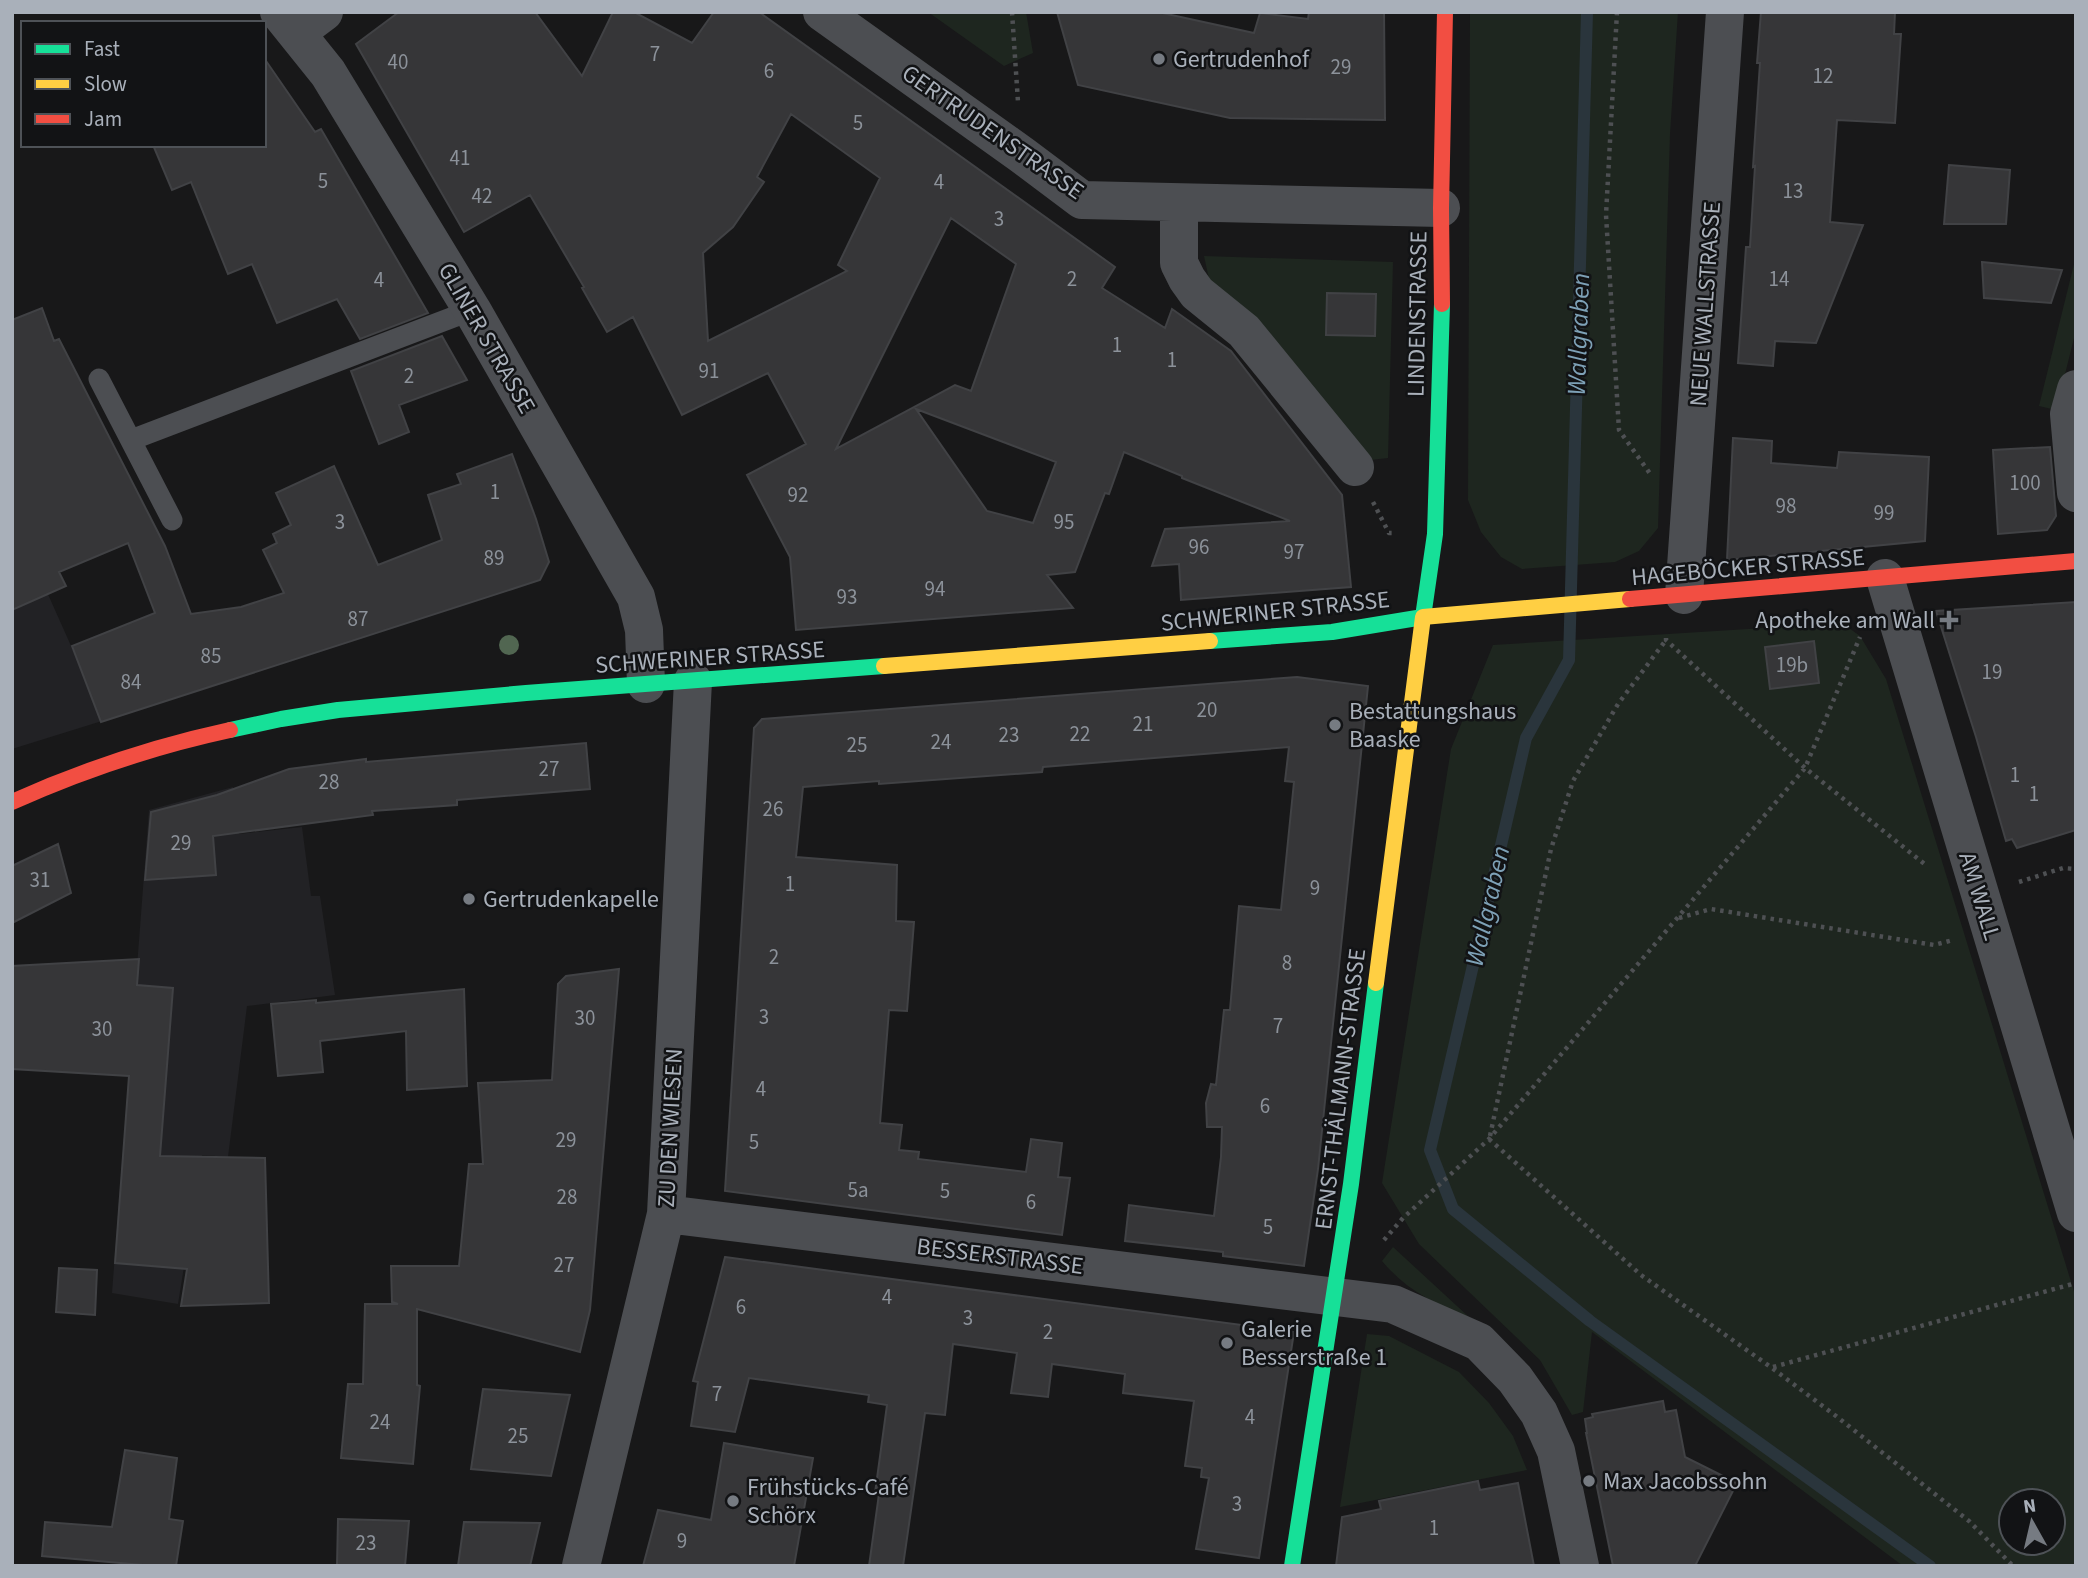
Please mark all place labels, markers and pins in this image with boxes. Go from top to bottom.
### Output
place label: Gertrudenhof [1173,42,1310,77]
marker: Gertrudenhof [1151,51,1167,67]
place label: Apotheke am Wall [1755,603,1935,638]
marker: Apotheke am Wall [1941,612,1957,628]
place label: Bestattungshaus Baaske [1349,694,1516,757]
marker: Bestattungshaus Baaske [1327,717,1343,733]
place label: Gertrudenkapelle [483,882,659,917]
marker: Gertrudenkapelle [461,891,477,907]
place label: Galerie Besserstraße 1 [1241,1312,1387,1375]
marker: Galerie Besserstraße 1 [1219,1335,1235,1351]
place label: Max Jacobssohn [1603,1464,1768,1499]
place label: Frühstücks-Café Schörx [747,1470,909,1533]
marker: Max Jacobssohn [1581,1473,1597,1489]
marker: Frühstücks-Café Schörx [725,1493,741,1509]

